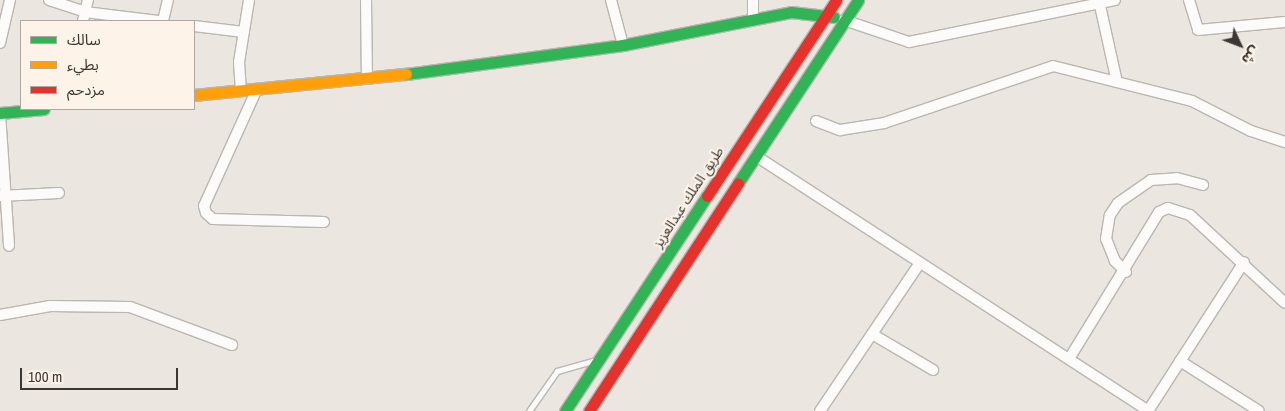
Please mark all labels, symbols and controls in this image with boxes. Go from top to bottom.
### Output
legend [20,20,195,110]
north arrow [1215,20,1265,70]
text: سالك [67,29,101,50]
text: ش [1238,42,1264,68]
text: بطيء [67,54,99,75]
text: مزدحم [67,79,105,100]
street label: طريق الملك عبدالعزيز [649,143,727,251]
scale bar [22,358,180,390]
text: 100 m [28,366,62,387]

